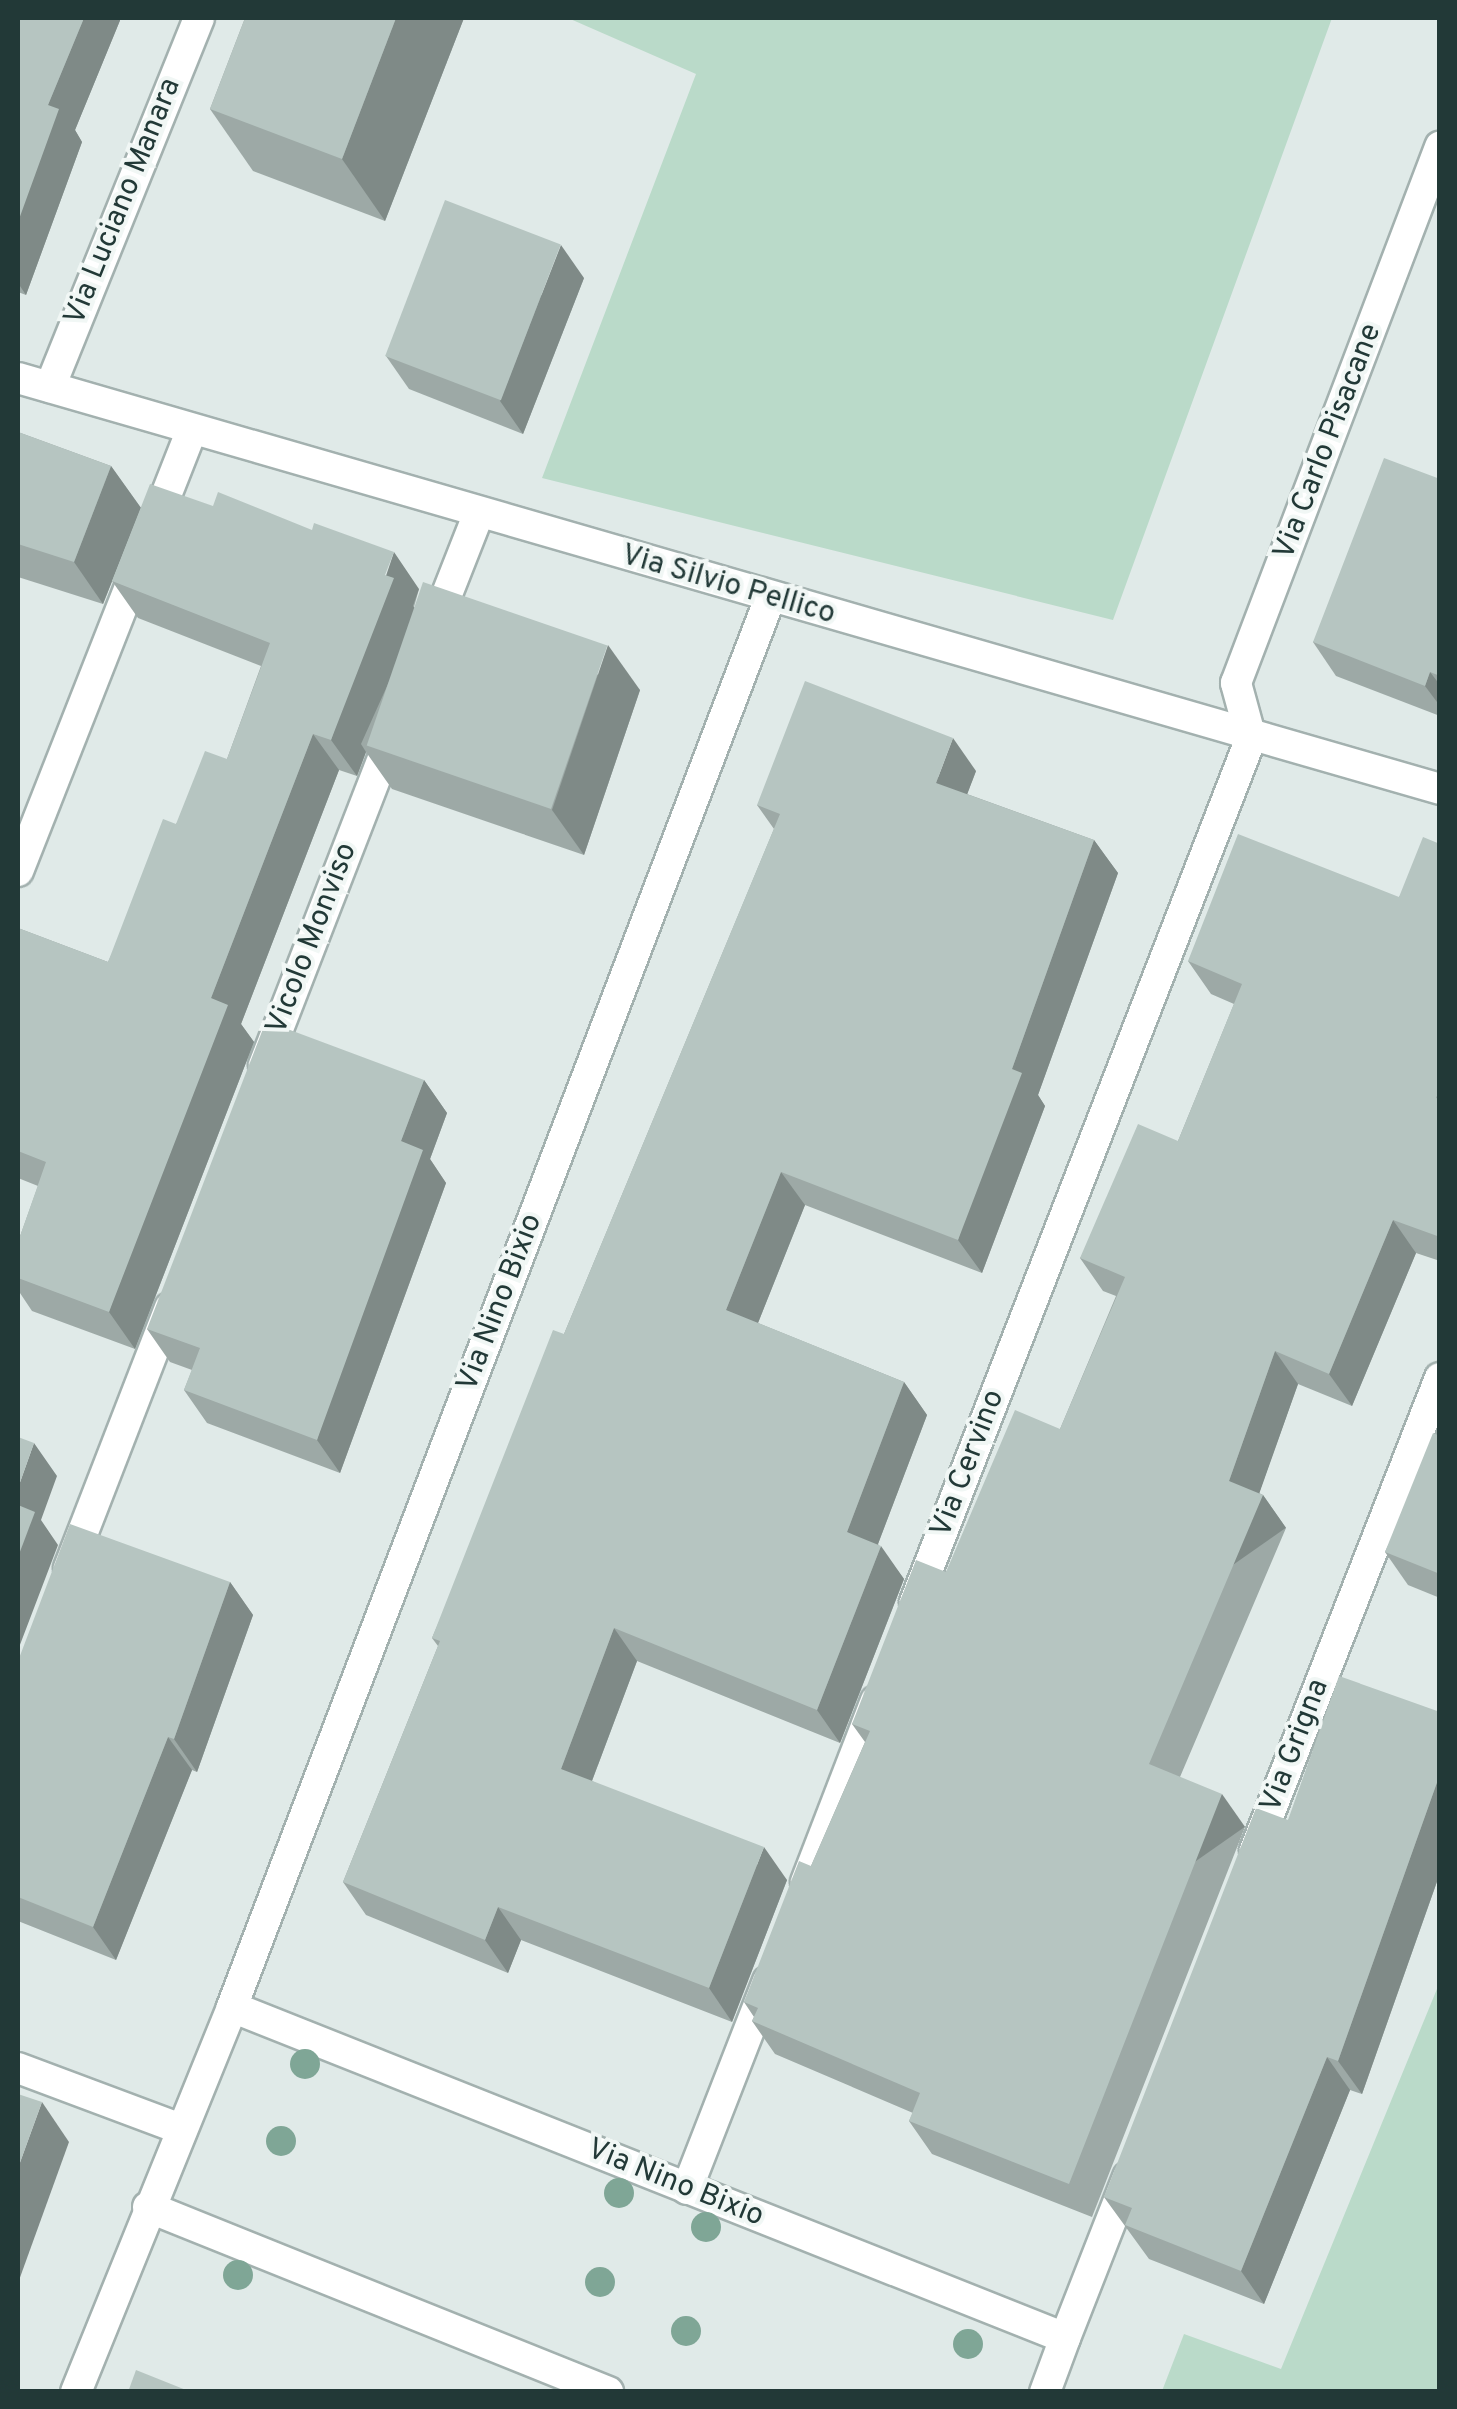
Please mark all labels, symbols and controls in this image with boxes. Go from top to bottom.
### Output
street label: Via Luciano Manara [58,73,190,331]
street label: Via Carlo Pisacane [1267,319,1391,565]
street label: Via Silvio Pellico [617,538,839,634]
street label: Vicolo Monviso [260,838,366,1040]
street label: Via Nino Bixio [451,1209,551,1397]
street label: Via Cervino [924,1385,1014,1543]
street label: Via Grigna [1254,1674,1338,1818]
street label: Via Nino Bixio [581,2132,769,2236]

